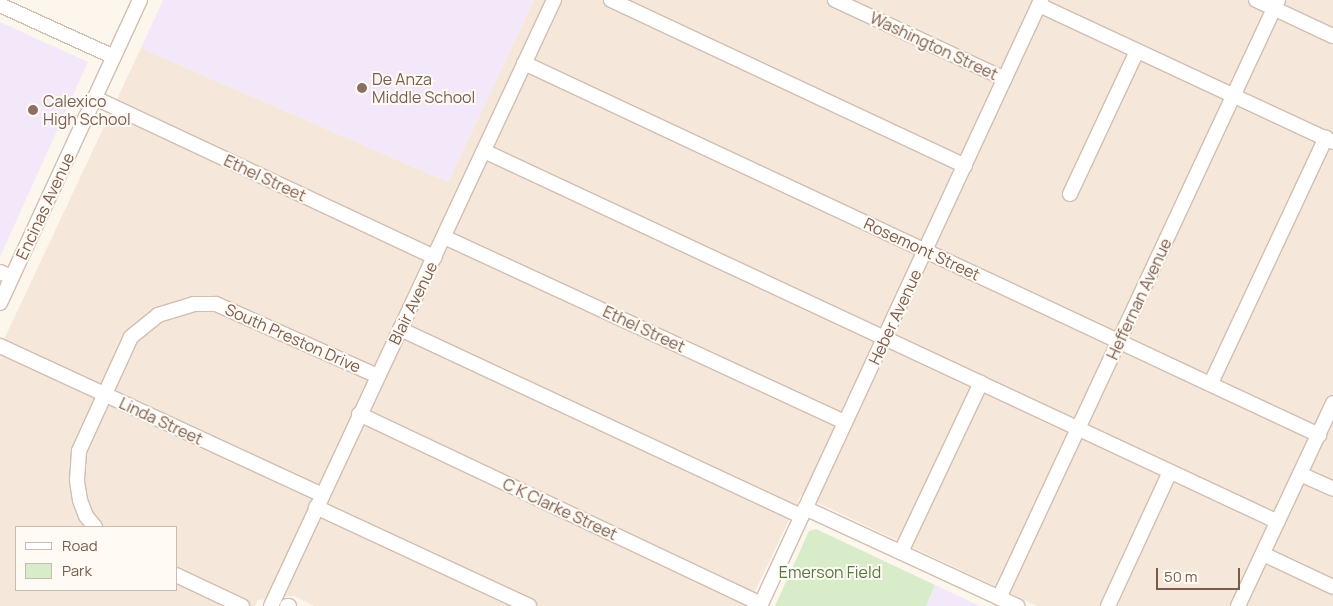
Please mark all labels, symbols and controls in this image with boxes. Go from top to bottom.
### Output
street label: Washington Street [867,8,1001,84]
place label: De Anza Middle School [372,69,475,107]
marker: De Anza Middle School [356,82,368,94]
place label: Calexico High School [43,91,131,129]
marker: Calexico High School [27,104,39,116]
street label: Encinas Avenue [12,150,78,262]
street label: Ethel Street [221,151,309,205]
street label: Rosemont Street [861,214,983,284]
street label: Heffernan Avenue [1102,235,1176,363]
street label: Blair Avenue [385,258,441,348]
street label: Heber Avenue [865,266,925,368]
street label: South Preston Drive [222,299,364,377]
street label: Ethel Street [600,302,688,356]
street label: Linda Street [116,393,206,449]
street label: C K Clarke Street [500,474,620,544]
legend [15,526,178,591]
text: Road [62,535,98,556]
scale bar [1158,558,1242,590]
text: Park [62,560,92,581]
park label: Emerson Field [779,562,881,582]
text: 50 m [1164,566,1198,587]

